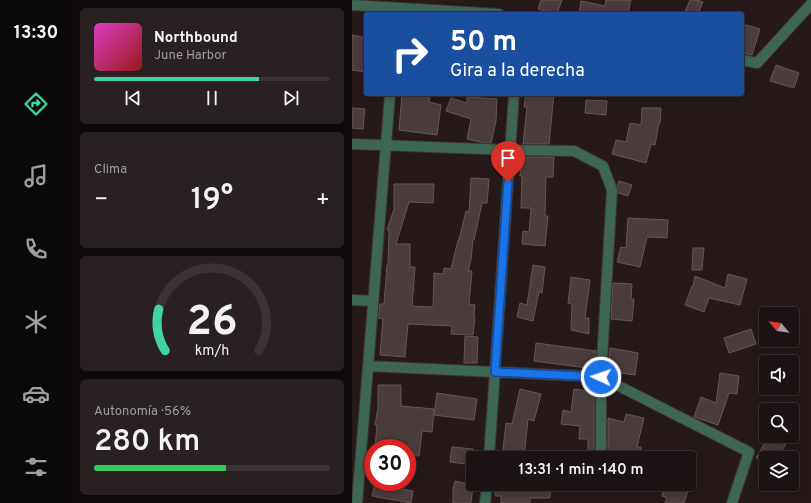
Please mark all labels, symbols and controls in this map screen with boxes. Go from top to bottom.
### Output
text: 13:30 [14,22,58,45]
text: 50 m [450,25,517,61]
icon: right [384,28,436,80]
text: Northbound [154,29,238,48]
text: June Harbor [154,48,227,64]
text: Gira a la derecha [450,60,585,83]
icon: previous [122,87,144,109]
icon: pause [201,87,223,109]
icon: next [280,87,302,109]
icon: directions [22,90,50,118]
pin [491,141,525,182]
icon: arrive [497,147,519,169]
icon: music [22,162,50,190]
text: Clima [94,162,127,178]
text: 19° [191,182,233,219]
text: − [94,187,108,214]
text: + [316,187,330,214]
icon: phone [22,235,50,263]
text: 26 [187,297,238,350]
north arrow [759,307,799,347]
map controls [759,307,799,491]
icon: climate [22,308,50,336]
text: km/h [195,342,229,360]
button: sound [759,355,799,395]
position arrow [580,356,622,398]
icon: car [22,380,50,408]
button: search [759,403,799,443]
text: Autonomía · 56% [94,404,191,420]
text: 280 km [94,424,200,461]
speed limit sign: 30 [364,439,416,491]
button: layers [759,451,799,491]
icon: filters [22,453,50,481]
text: 13:31 · 1 min · 140 m [518,461,644,480]

